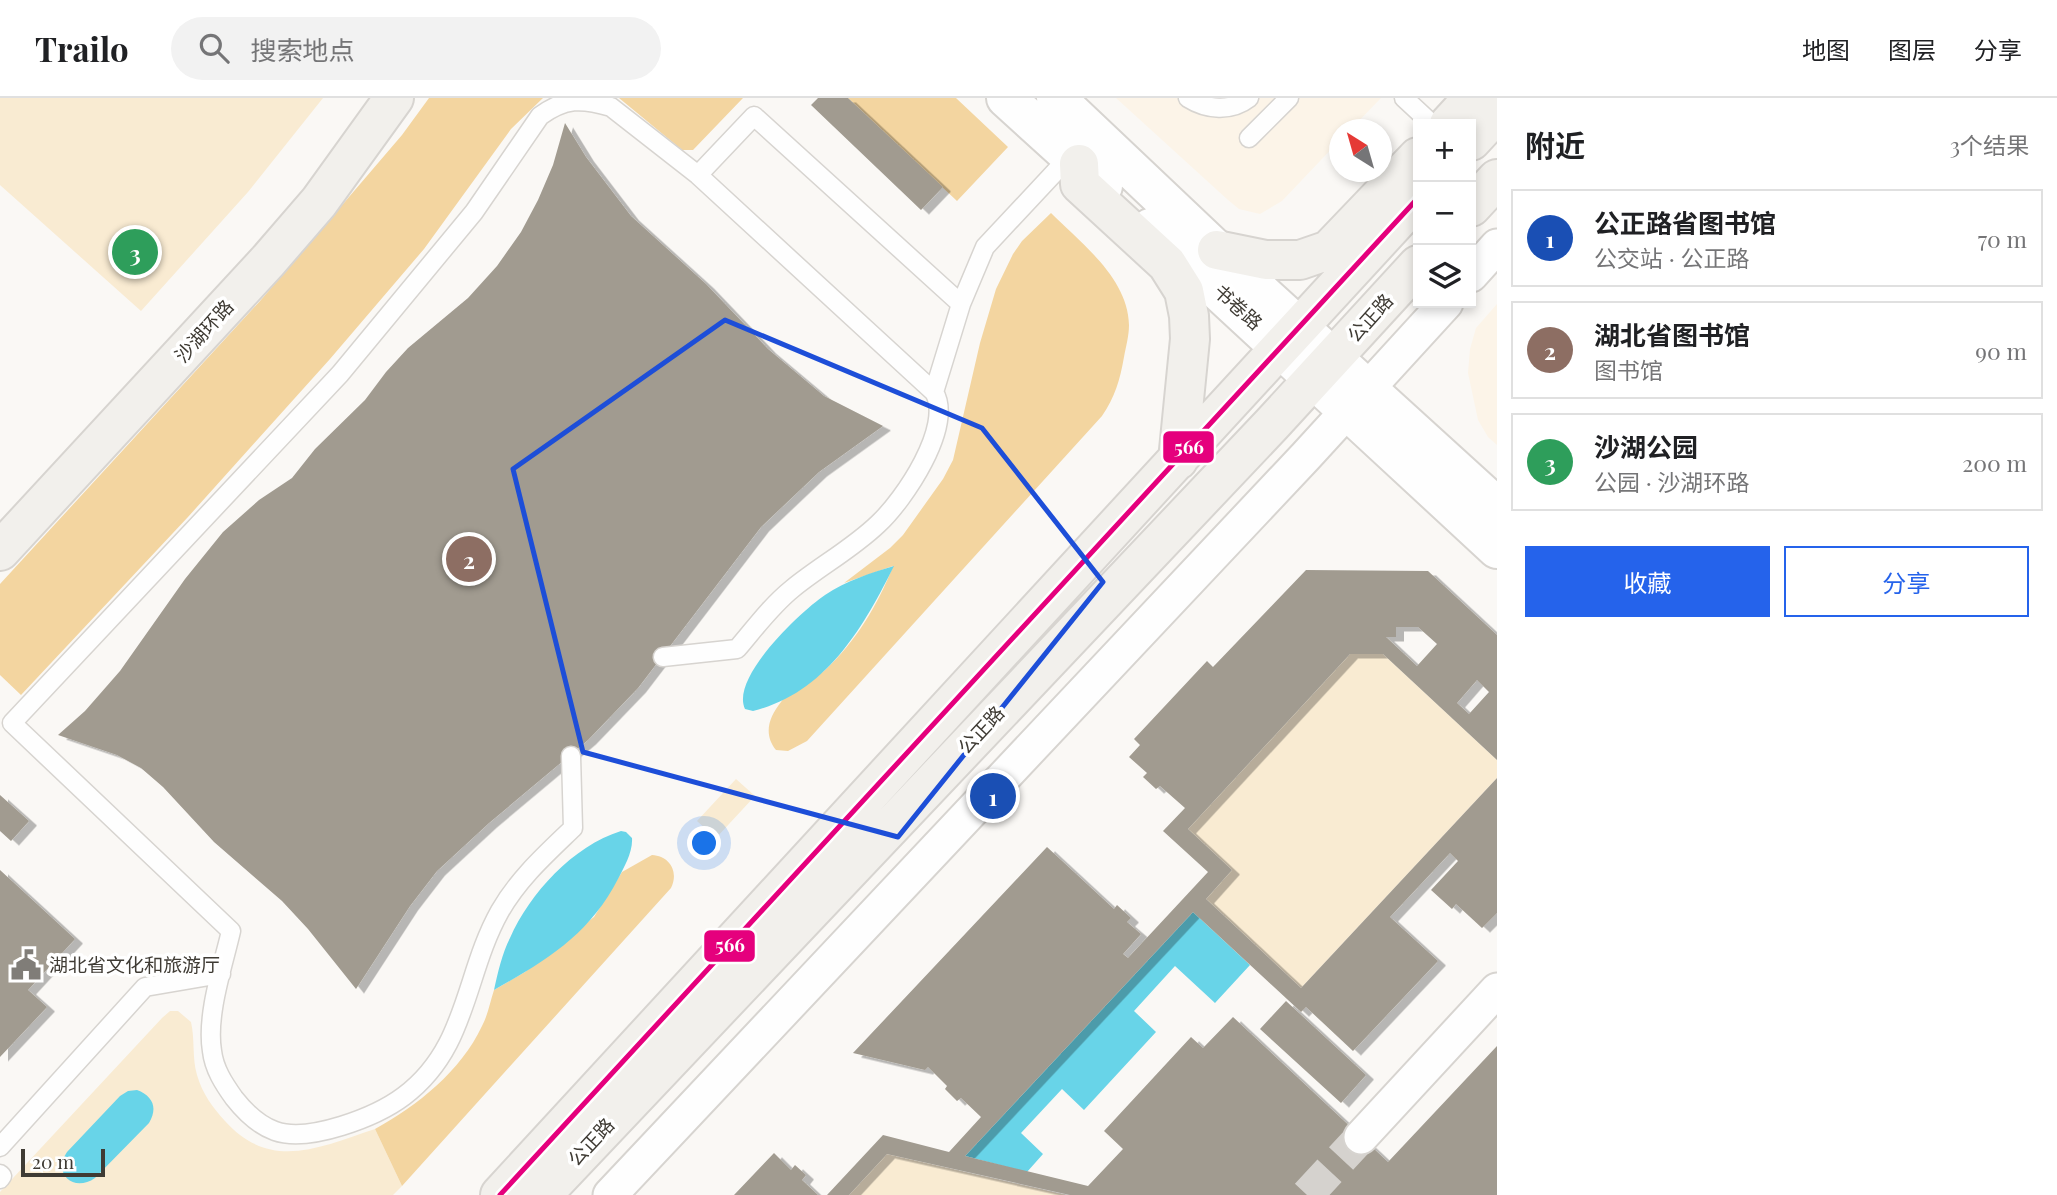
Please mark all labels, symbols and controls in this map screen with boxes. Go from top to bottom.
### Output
search box [171,17,661,80]
text: Trailo [35,26,129,70]
icon: search [195,29,233,67]
text: 搜索地点 [251,32,355,67]
text: 地图 [1802,33,1850,65]
text: 图层 [1888,33,1936,65]
text: 分享 [1974,33,2022,65]
north arrow [1329,119,1392,182]
map controls [1413,119,1476,308]
button: + [1413,119,1476,182]
text: 附近 [1525,125,1585,165]
text: 3个结果 [1950,129,2029,160]
button: − [1413,182,1476,245]
text: 公正路省图书馆 [1594,205,1776,240]
text: 1 [1546,223,1554,254]
text: 70 m [1978,223,2027,254]
pin: 3 [112,226,158,278]
text: 公交站 · 公正路 [1594,242,1750,273]
button: layers [1413,245,1476,308]
street label: 书卷路 [1209,278,1269,335]
street label: 公正路 [1341,287,1398,347]
street label: 沙湖环路 [168,293,238,367]
text: 湖北省图书馆 [1594,317,1750,352]
text: 2 [1544,335,1556,366]
text: 90 m [1975,335,2027,366]
text: 图书馆 [1594,354,1663,385]
text: 沙湖公园 [1594,429,1698,464]
line badge: 566 [1162,430,1215,464]
text: 566 [1174,433,1204,459]
text: 3 [1544,447,1556,478]
text: 200 m [1962,447,2027,478]
text: 公园 · 沙湖环路 [1594,466,1750,497]
pin: 2 [446,533,492,585]
button: 收藏 [1525,546,1770,617]
button: 分享 [1784,546,2029,617]
street label: 公正路 [951,700,1009,759]
pin: 1 [970,770,1016,822]
your location [687,826,721,860]
line badge: 566 [703,929,756,963]
text: 566 [715,931,745,957]
public building icon: 湖北省文化和旅游厅 [9,948,43,982]
place label: 湖北省文化和旅游厅 [49,951,220,977]
street label: 公正路 [561,1112,619,1171]
scale bar [21,1146,105,1178]
text: 20 m [32,1148,74,1174]

